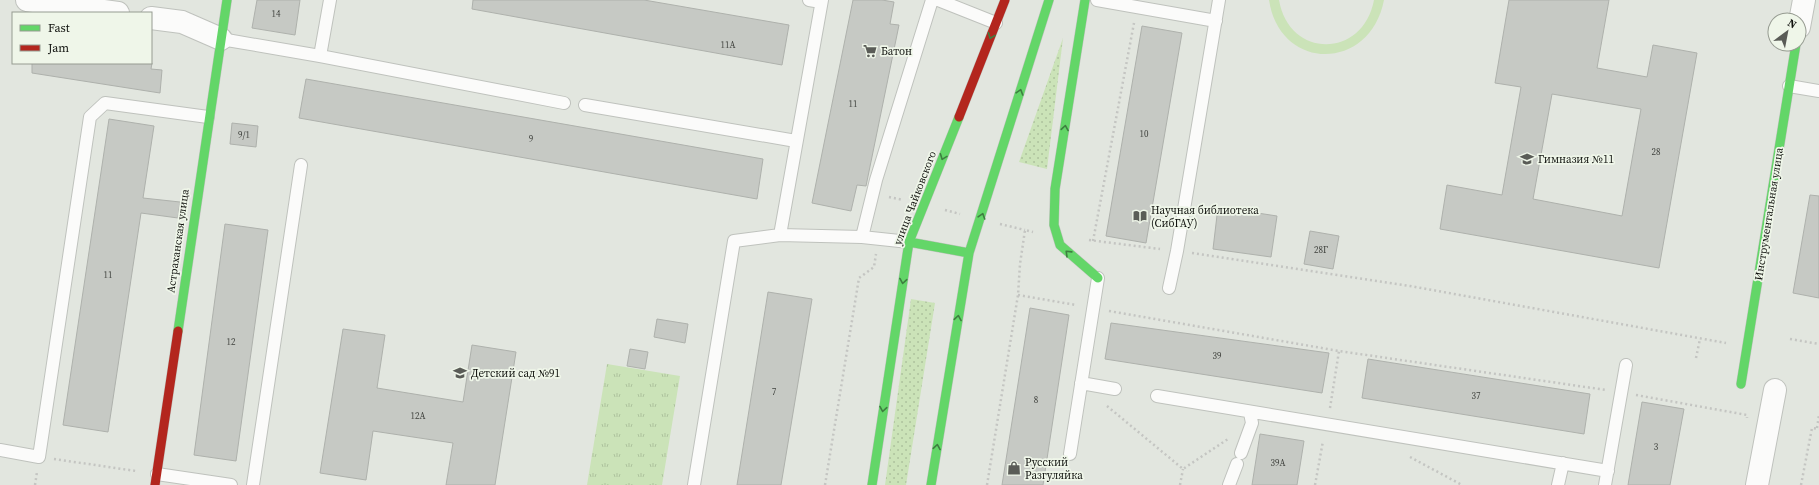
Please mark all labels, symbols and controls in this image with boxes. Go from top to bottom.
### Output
house number: 14 [271,8,281,20]
legend [12,12,152,64]
north arrow [1767,12,1807,52]
text: N [1785,15,1799,32]
text: Fast [48,20,70,36]
one-way arrow [987,33,995,40]
house number: 11А [721,39,736,51]
text: Jam [47,40,69,56]
supermarket icon: Батон [862,43,878,59]
place label: Батон [881,44,912,59]
one-way arrow [1015,89,1024,96]
house number: 11 [848,98,858,110]
one-way arrow [1060,125,1069,131]
house number: 10 [1139,128,1149,140]
house number: 9/1 [238,129,250,141]
house number: 9 [529,133,534,145]
house number: 28 [1651,146,1661,158]
street label: Инструментальная улица [1751,146,1787,282]
street label: улица Чайковского [890,149,940,247]
school or university icon: Гимназия №11 [1519,151,1535,167]
place label: Гимназия №11 [1538,152,1614,167]
one-way arrow [940,154,948,161]
street label: Астраханская улица [163,188,193,294]
place label: Научная библиотека (СибГАУ) [1151,203,1259,231]
library icon: Научная библиотека (СибГАУ) [1132,208,1148,224]
one-way arrow [977,213,985,220]
house number: 28Г [1314,244,1328,256]
one-way arrow [1065,250,1073,257]
house number: 11 [103,269,113,281]
one-way arrow [899,278,908,284]
one-way arrow [954,315,962,321]
house number: 12 [226,336,236,348]
house number: 39 [1212,350,1222,362]
school or university icon: Детский сад №91 [452,365,468,381]
place label: Детский сад №91 [471,366,560,381]
house number: 7 [772,386,777,398]
house number: 37 [1471,390,1481,402]
house number: 8 [1034,394,1039,406]
one-way arrow [879,406,888,412]
house number: 12А [411,410,426,422]
house number: 3 [1654,441,1659,453]
one-way arrow [933,443,941,450]
place label: Русский Разгуляйка [1025,455,1083,483]
house number: 39А [1271,457,1286,469]
shop icon: Русский Разгуляйка [1006,460,1022,476]

